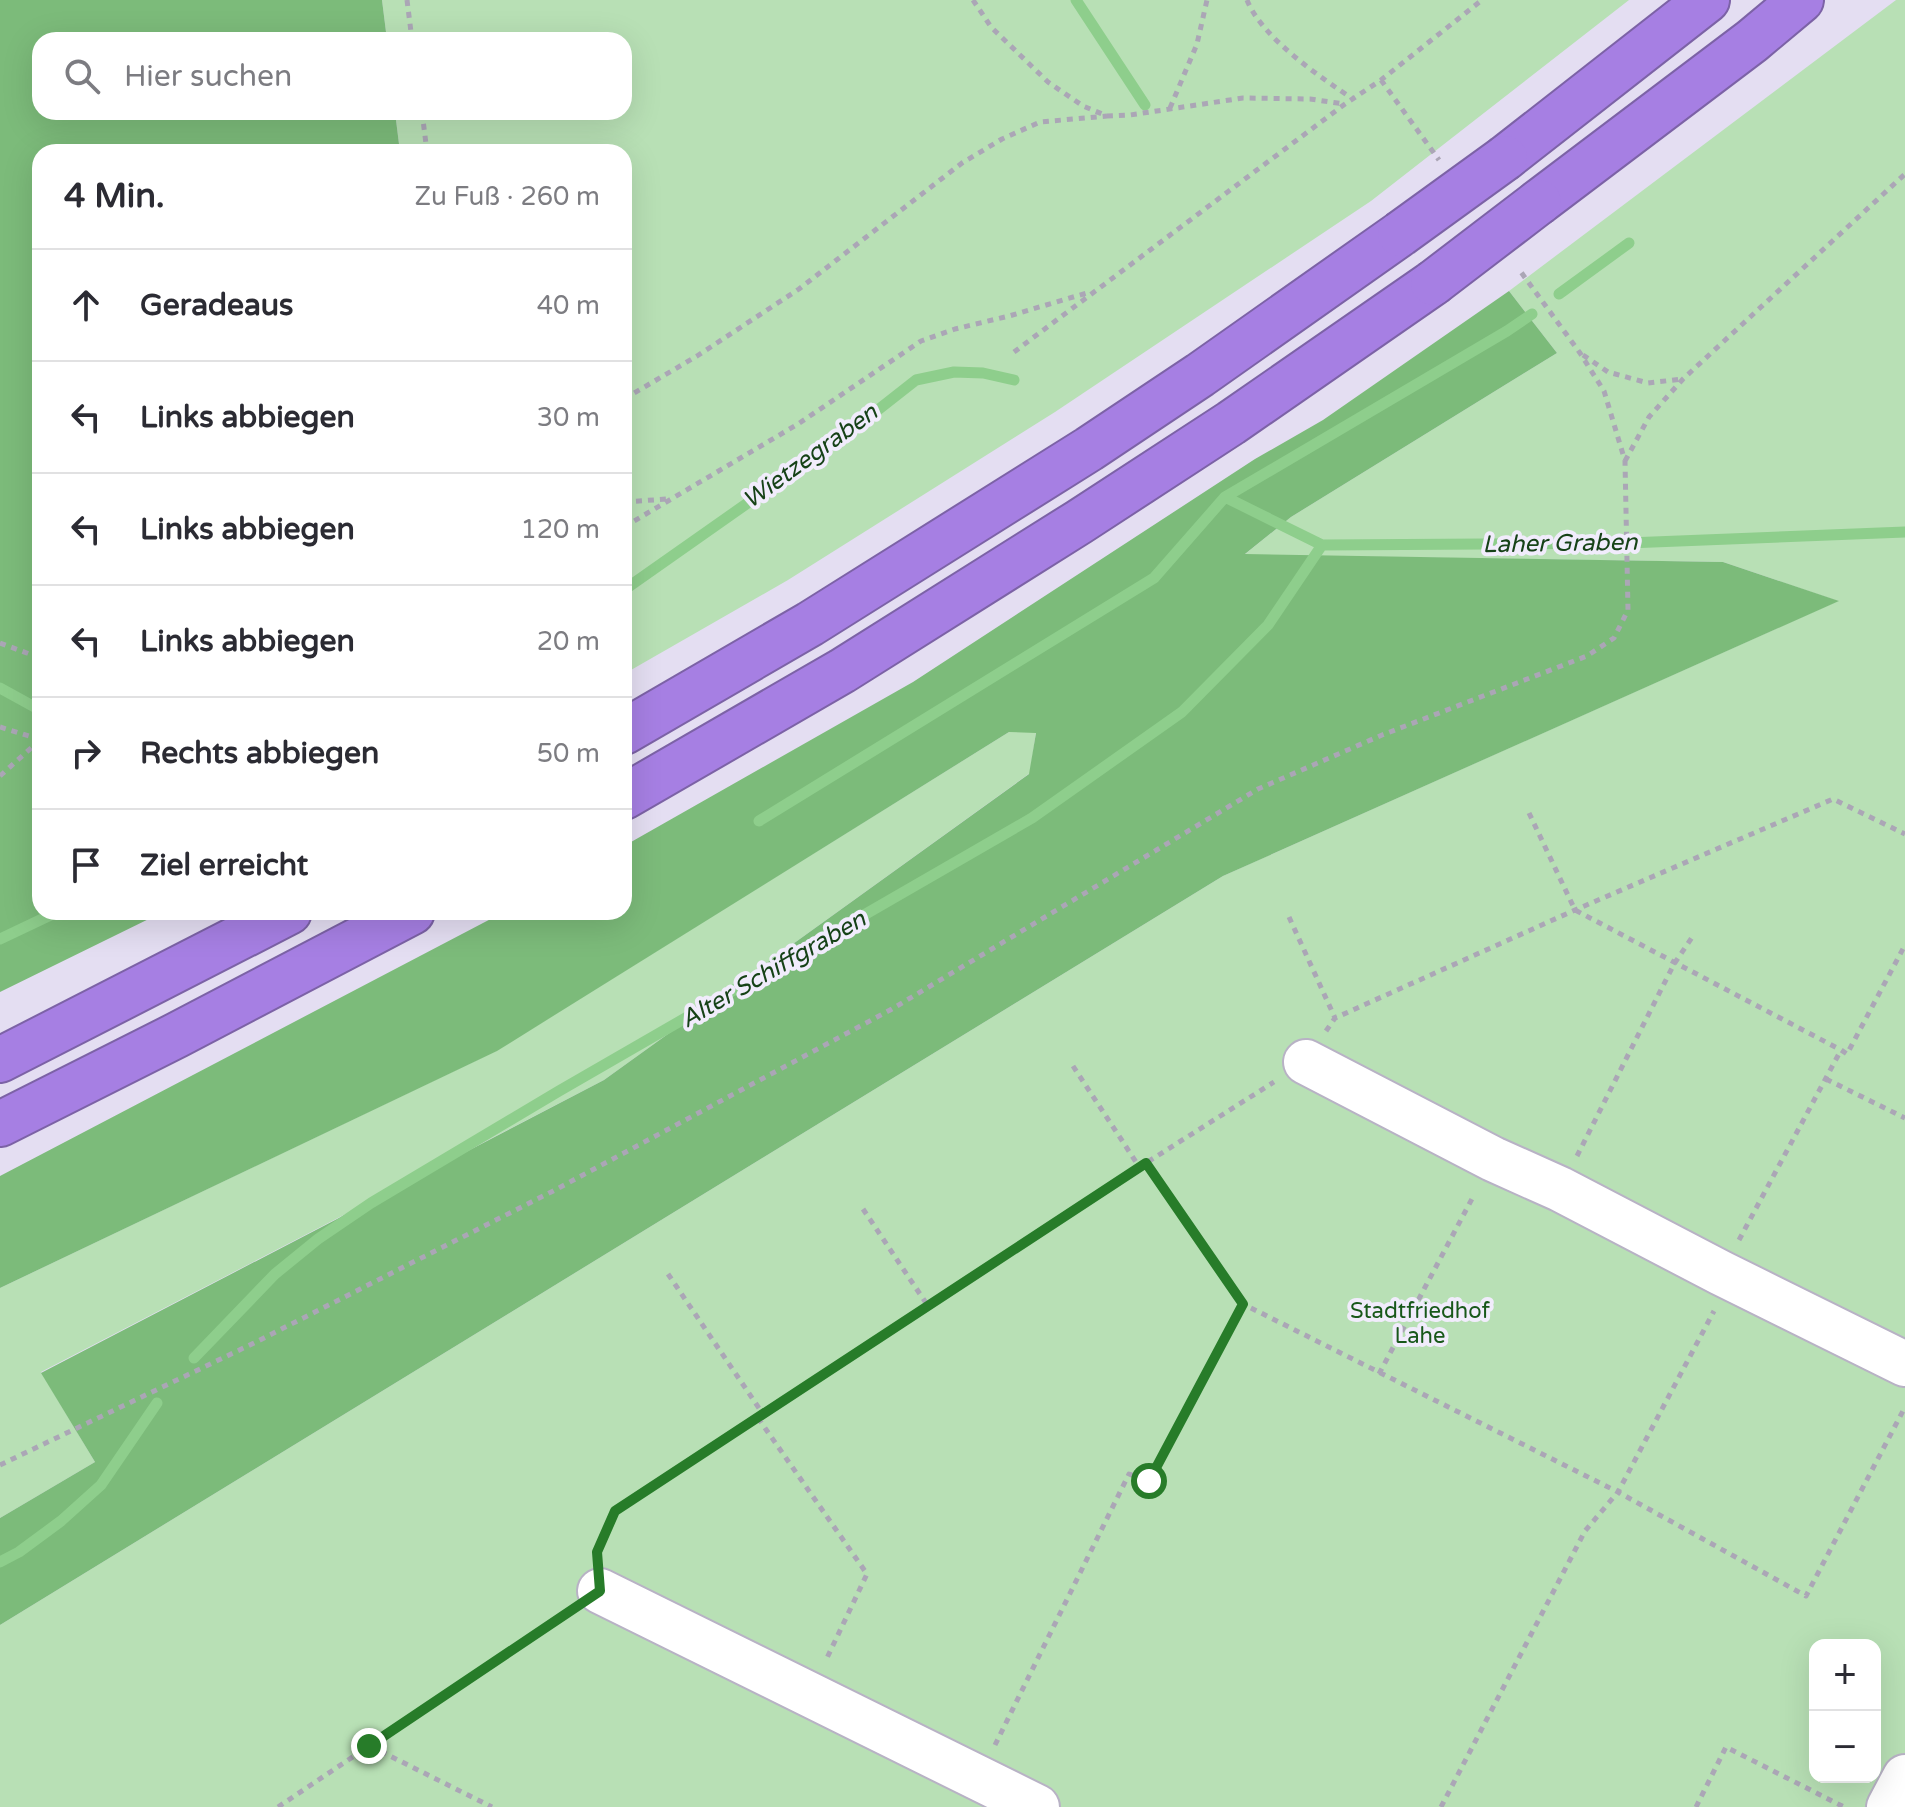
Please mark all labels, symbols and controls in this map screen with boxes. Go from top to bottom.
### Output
search box [32,32,632,120]
icon: search [60,54,104,98]
text: Hier suchen [124,58,292,95]
text: 4 Min. [64,176,165,217]
text: Zu Fuß · 260 m [414,181,600,212]
icon: ahead [64,283,108,327]
text: Geradeaus [140,287,293,324]
text: 40 m [537,290,600,321]
icon: left [64,395,108,439]
water label: Wietzegraben [737,397,884,515]
text: Links abbiegen [140,399,355,436]
text: 30 m [537,402,600,433]
icon: left [64,507,108,551]
text: Links abbiegen [140,511,355,548]
text: 120 m [520,514,600,545]
water label: Laher Graben [1482,528,1639,559]
icon: left [64,619,108,663]
text: Links abbiegen [140,623,355,660]
text: 20 m [537,626,600,657]
icon: right [64,731,108,775]
text: Rechts abbiegen [140,735,379,772]
text: 50 m [537,738,600,769]
icon: arrive [64,843,108,887]
text: Ziel erreicht [140,847,308,884]
water label: Alter Schiffgraben [676,904,872,1034]
park label: Stadtfriedhof Lahe [1350,1298,1491,1349]
route start [1131,1463,1167,1499]
map controls [1809,1639,1881,1783]
button: + [1809,1639,1881,1711]
button: − [1809,1711,1881,1783]
route end [351,1728,387,1764]

